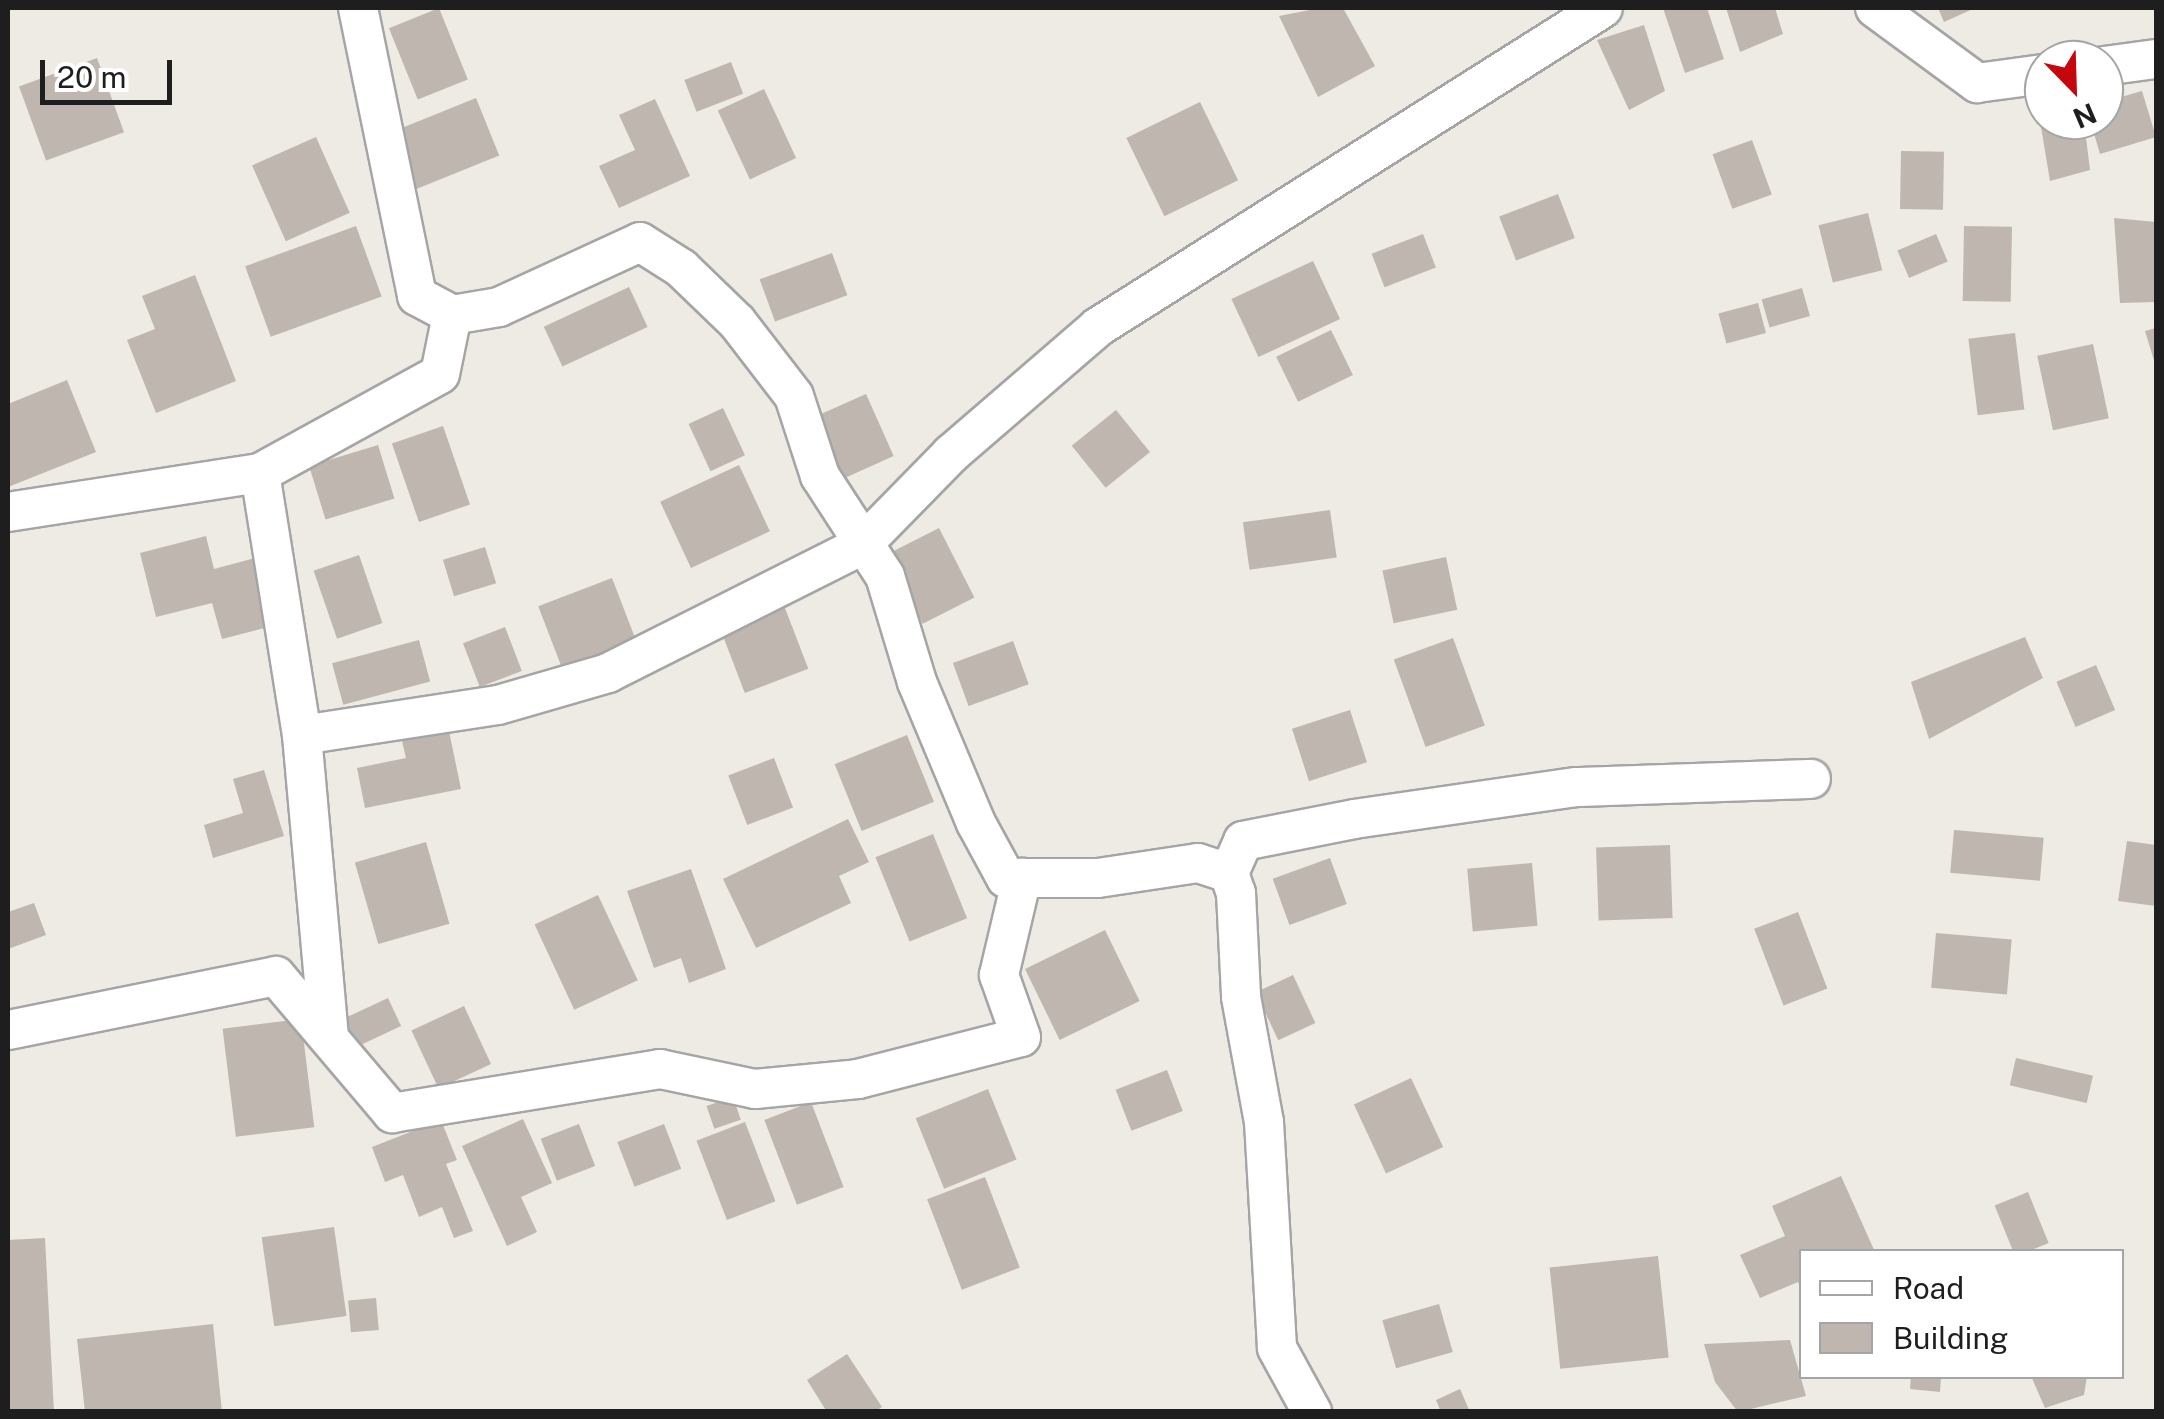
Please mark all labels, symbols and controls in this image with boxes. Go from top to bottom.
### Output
scale bar [45,40,178,102]
north arrow [2024,40,2124,140]
text: 20 m [57,59,126,95]
text: N [2069,97,2102,136]
legend [1799,1249,2124,1379]
text: Road [1893,1270,1964,1306]
text: Building [1893,1320,2008,1356]

